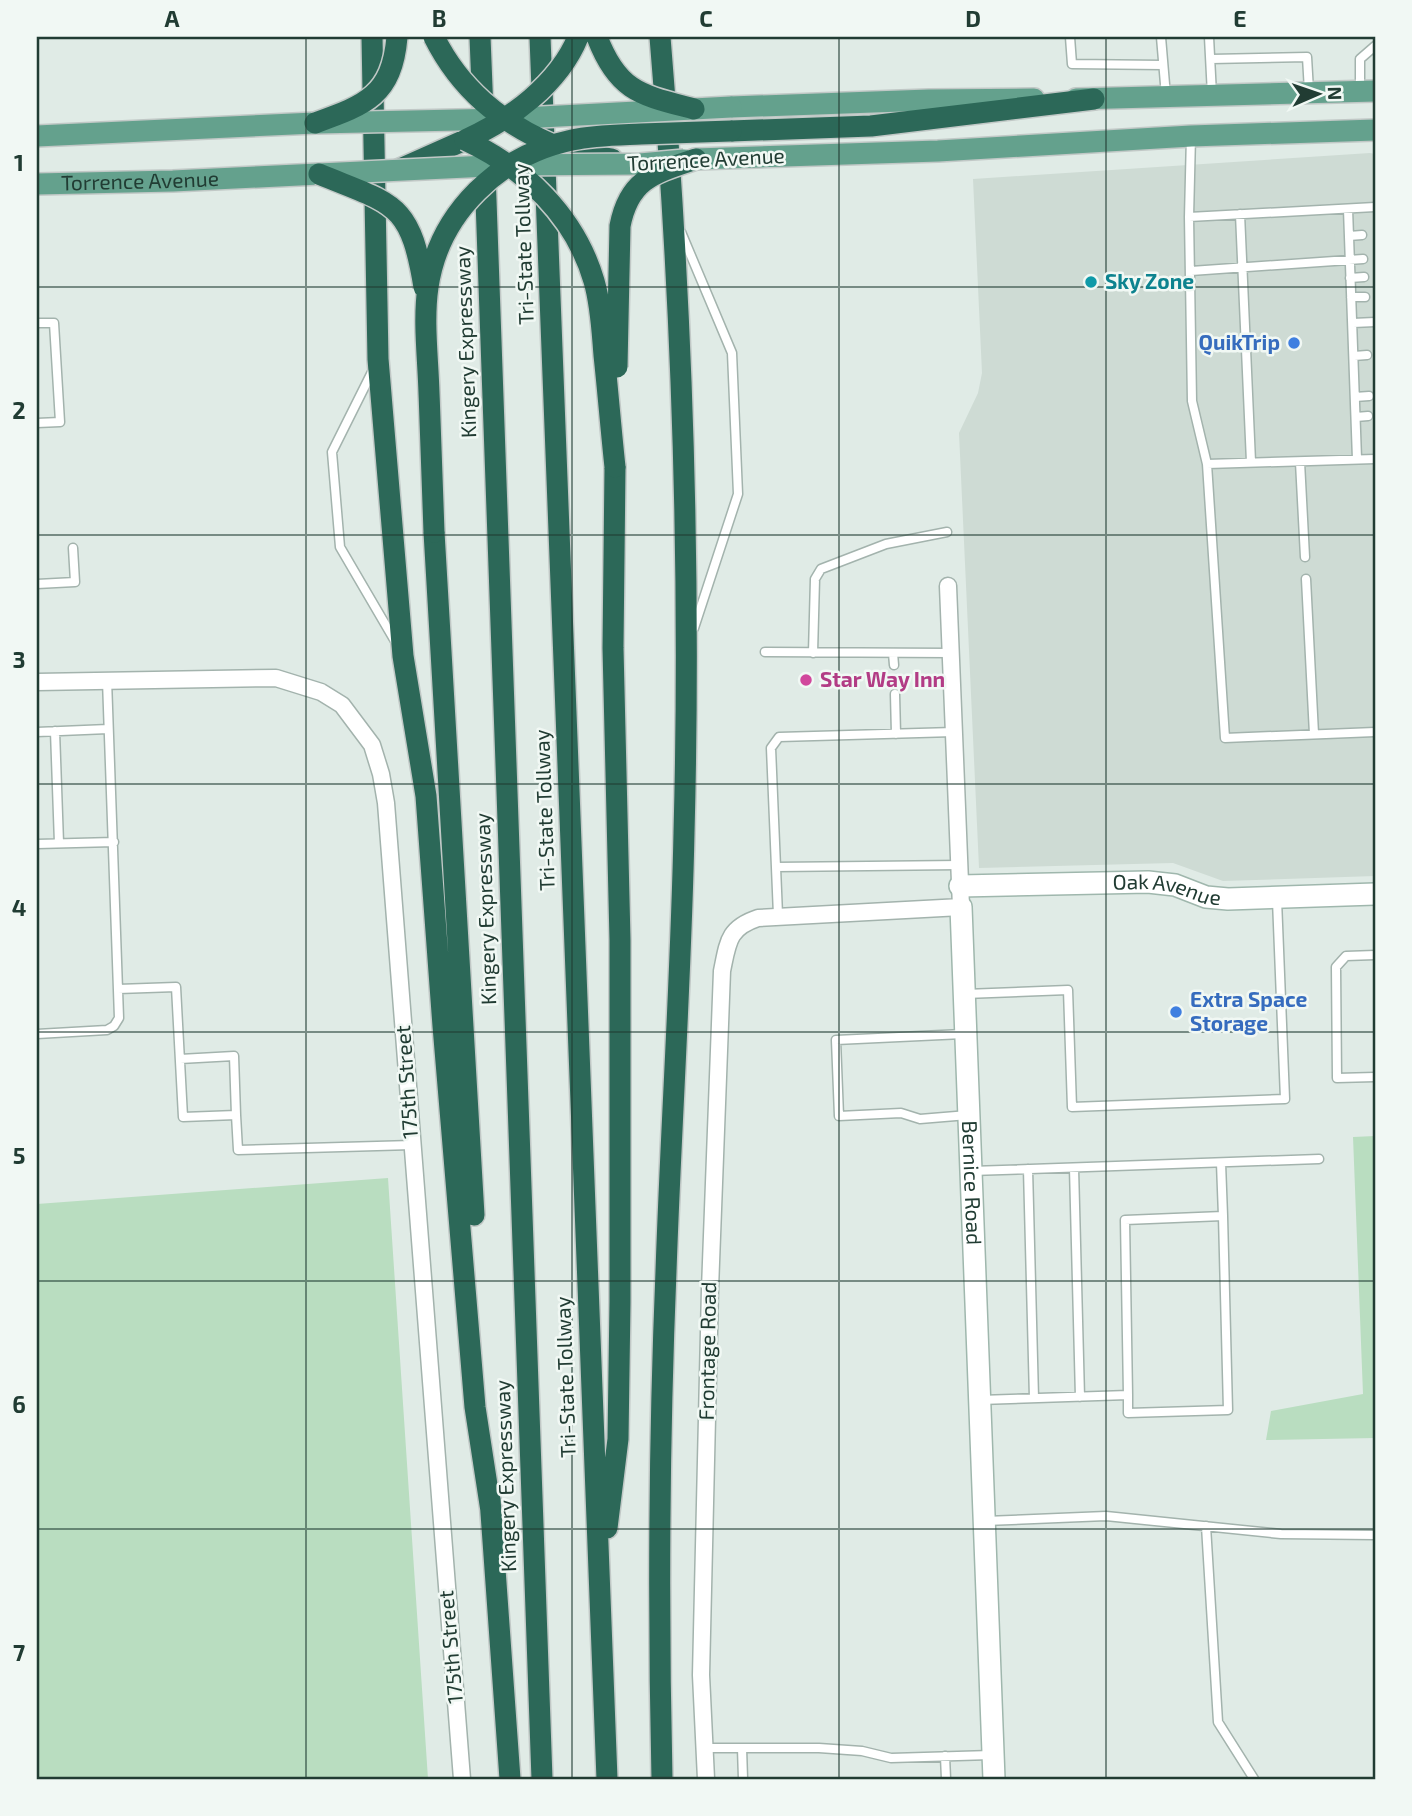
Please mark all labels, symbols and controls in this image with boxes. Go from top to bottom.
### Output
text: A [164,4,180,32]
text: B [432,4,446,32]
text: C [699,4,713,32]
text: D [965,4,981,32]
text: E [1233,4,1247,32]
north arrow [1282,60,1352,130]
text: N [1324,86,1347,101]
street label: Torrence Avenue [626,142,785,175]
text: 1 [14,148,24,176]
street label: Tri-State Tollway [507,163,538,325]
street label: Torrence Avenue [61,165,219,194]
street label: Kingery Expressway [449,246,480,439]
place label: Sky Zone [1105,268,1194,294]
marker: Sky Zone [1083,274,1099,290]
place label: QuikTrip [1198,329,1280,355]
marker: QuikTrip [1286,335,1302,351]
text: 2 [12,396,26,424]
text: 3 [12,645,26,673]
place label: Star Way Inn [820,666,945,692]
marker: Star Way Inn [798,672,814,688]
street label: Tri-State Tollway [528,729,559,891]
street label: Kingery Expressway [469,813,500,1006]
street label: Oak Avenue [1112,868,1222,909]
text: 4 [12,893,26,921]
place label: Extra Space Storage [1190,986,1307,1035]
marker: Extra Space Storage [1168,1004,1184,1020]
street label: 175th Street [389,1025,422,1140]
street label: Bernice Road [958,1120,988,1245]
text: 5 [13,1141,25,1169]
street label: Frontage Road [693,1281,720,1421]
street label: Tri-State Tollway [549,1296,580,1458]
street label: Kingery Expressway [489,1380,520,1573]
text: 6 [12,1390,26,1418]
street label: 175th Street [432,1589,467,1705]
text: 7 [13,1638,25,1666]

